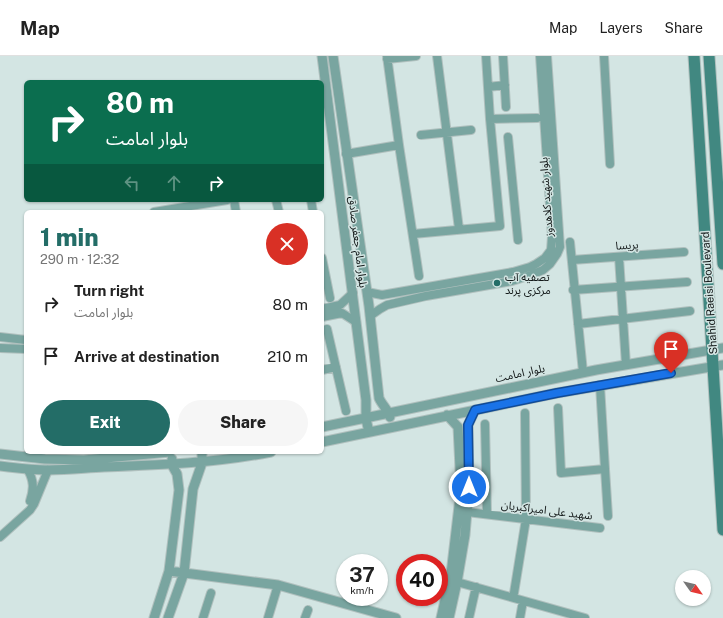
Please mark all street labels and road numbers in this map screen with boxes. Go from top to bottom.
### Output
street label: بلوار شهید کلاهدوز [537,157,556,238]
street label: بلوار امام جعفر صادق [344,196,370,289]
street label: Shahid Raeisi Boulevard [699,231,719,355]
street label: پریسا [615,238,639,254]
street label: بلوار امامت [494,362,546,385]
street label: شهید علی امیراکبریان [500,498,594,523]

